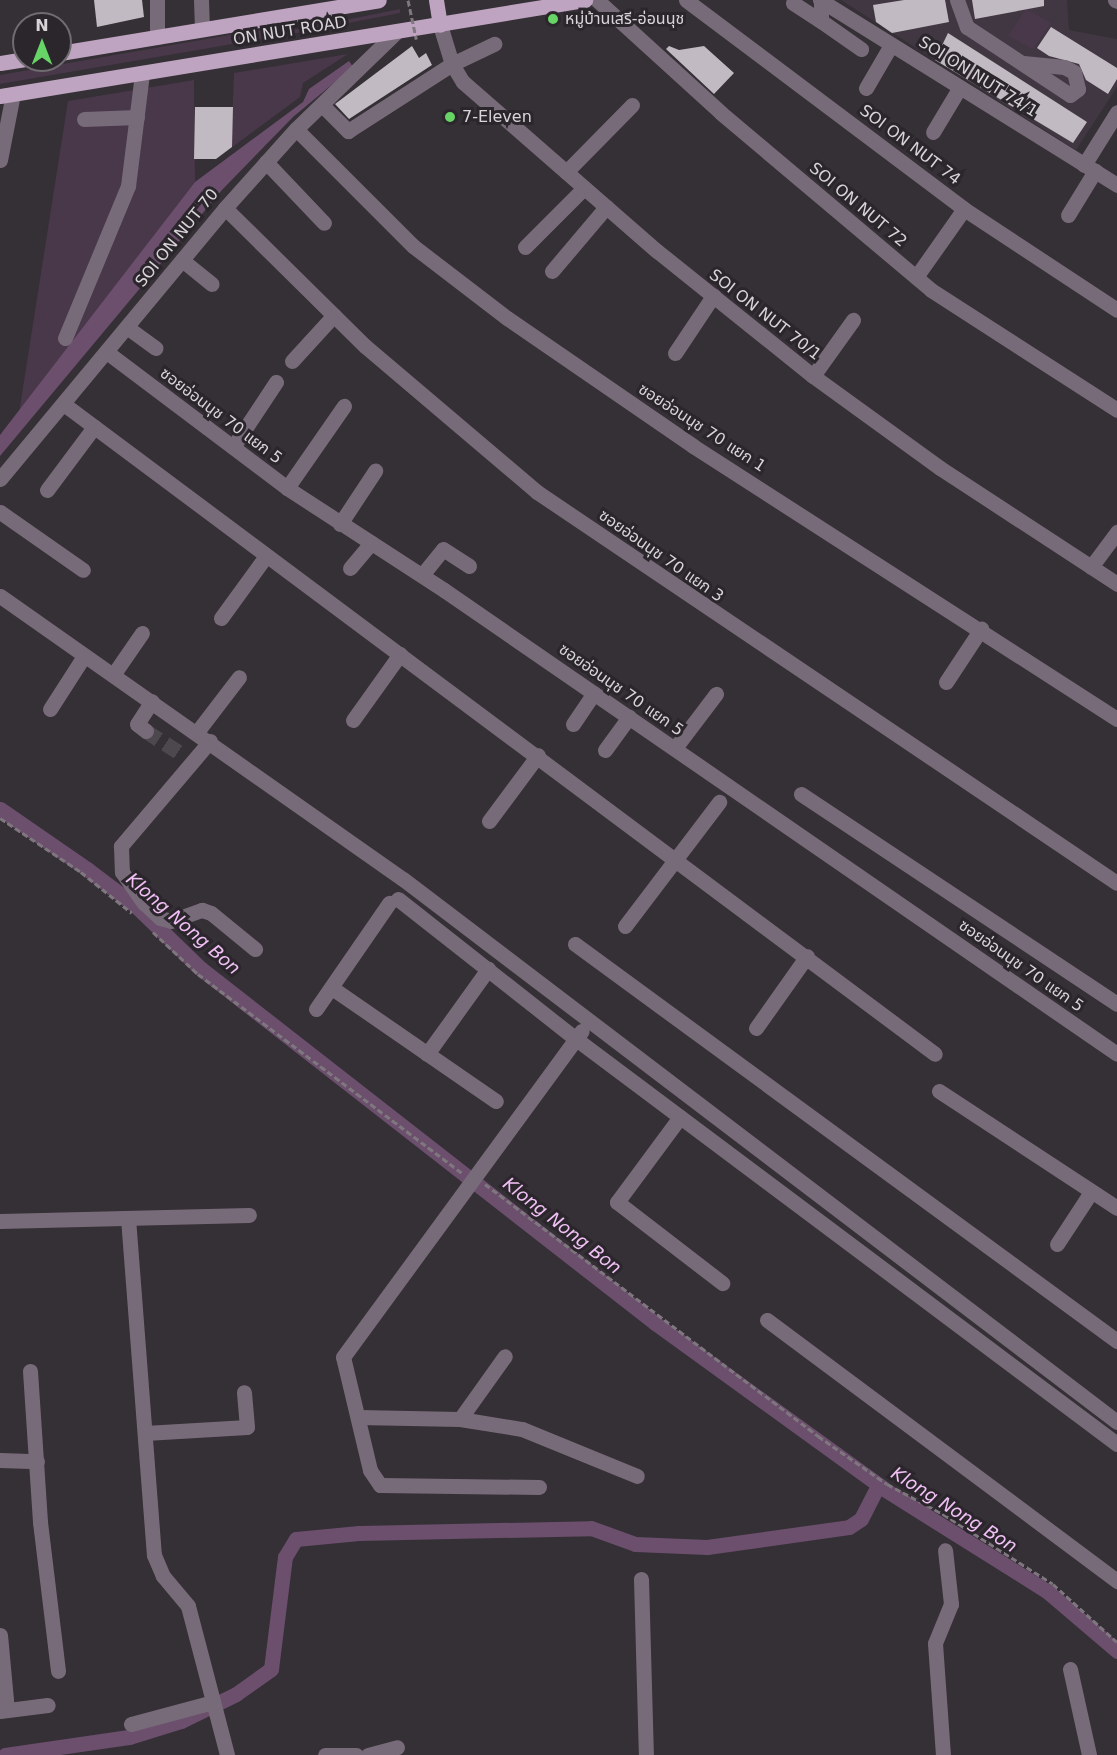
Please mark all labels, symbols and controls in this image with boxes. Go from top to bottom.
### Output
place label: หมู่บ้านเสรี-อ่อนนุช [565,9,684,29]
north arrow [12,12,72,72]
marker: หมู่บ้านเสรี-อ่อนนุช [546,12,560,26]
street label: ON NUT ROAD [232,13,348,49]
text: N [35,16,49,35]
street label: SOI ON NUT 74/1 [915,33,1041,121]
street label: SOI ON NUT 74 [856,101,964,189]
place label: 7-Eleven [462,107,532,127]
marker: 7-Eleven [443,110,457,124]
street label: SOI ON NUT 72 [805,159,911,251]
street label: SOI ON NUT 70 [131,185,223,291]
street label: SOI ON NUT 70/1 [705,265,825,365]
street label: ซอยอ่อนนุช 70 แยก 5 [156,364,286,468]
street label: ซอยอ่อนนุช 70 แยก 1 [635,380,769,476]
street label: ซอยอ่อนนุช 70 แยก 3 [595,506,727,606]
street label: ซอยอ่อนนุช 70 แยก 5 [555,640,687,740]
water label: Klong Nong Bon [122,869,244,979]
street label: ซอยอ่อนนุช 70 แยก 5 [955,916,1087,1016]
water label: Klong Nong Bon [499,1173,625,1279]
water label: Klong Nong Bon [887,1463,1021,1557]

